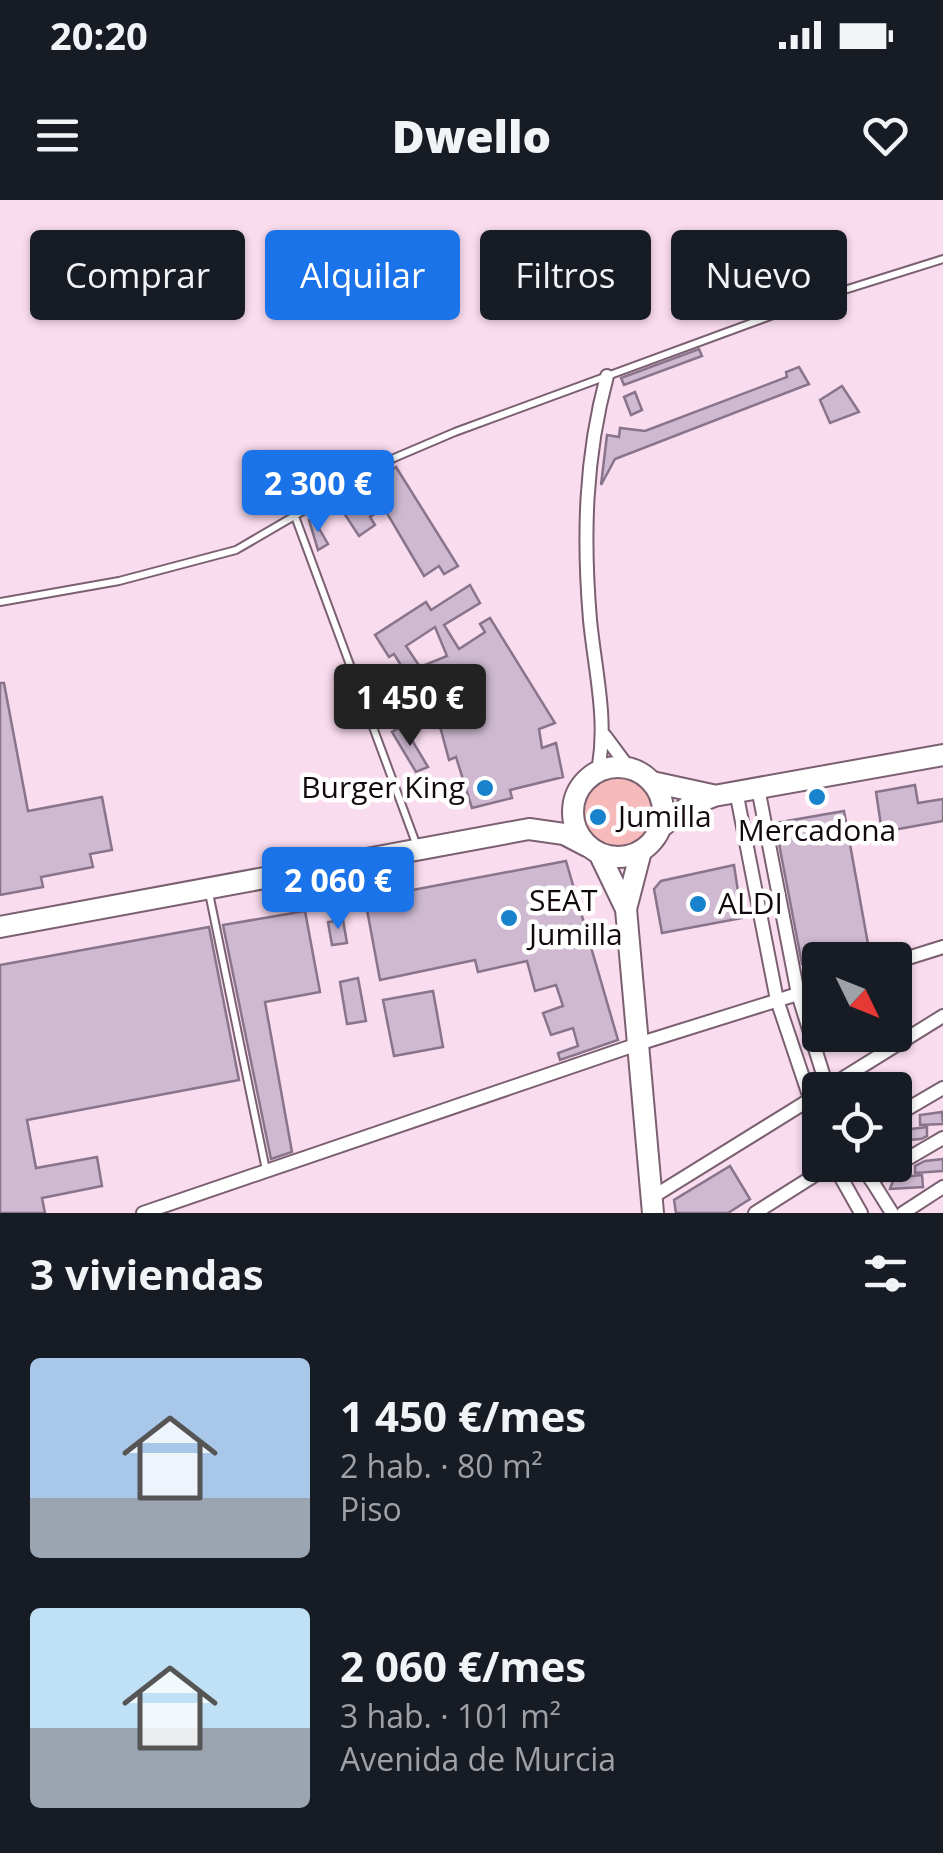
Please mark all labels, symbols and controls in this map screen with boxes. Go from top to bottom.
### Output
text: 20:20 [50,9,148,61]
text: Dwello [392,105,551,166]
icon: menu [30,108,85,163]
icon: heart [858,108,913,163]
chip: Comprar [30,230,245,320]
chip: Alquilar [265,230,460,320]
chip: Filtros [480,230,651,320]
chip: Nuevo [671,230,847,320]
pin: 2 300 € [226,450,410,535]
text: 2 300 € [264,461,372,504]
pin: 1 450 € [318,664,502,749]
text: 1 450 € [356,675,464,718]
place label: Burger King [301,766,465,807]
marker: Burger King [474,777,496,799]
marker: Mercadona [806,786,828,808]
place label: Jumilla [615,795,712,836]
marker: Jumilla [587,806,609,828]
place label: Mercadona [738,809,896,850]
pin: 2 060 € [246,847,430,932]
text: 2 060 € [284,858,392,901]
place label: SEAT Jumilla [526,879,623,954]
place label: ALDI [718,882,783,923]
marker: ALDI [687,893,709,915]
marker: SEAT Jumilla [498,907,520,929]
north arrow [802,942,912,1052]
map controls [802,942,912,1182]
button: locate [802,1072,912,1182]
text: 3 viviendas [30,1245,264,1302]
icon: filters [858,1246,913,1301]
text: 1 450 €/mes [340,1387,586,1444]
icon: home [110,1398,230,1518]
text: 2 hab. · 80 m² [340,1444,543,1487]
text: Piso [340,1487,402,1530]
text: 2 060 €/mes [340,1637,586,1694]
icon: home [110,1648,230,1768]
text: 3 hab. · 101 m² [340,1694,561,1737]
text: Avenida de Murcia [340,1737,616,1780]

